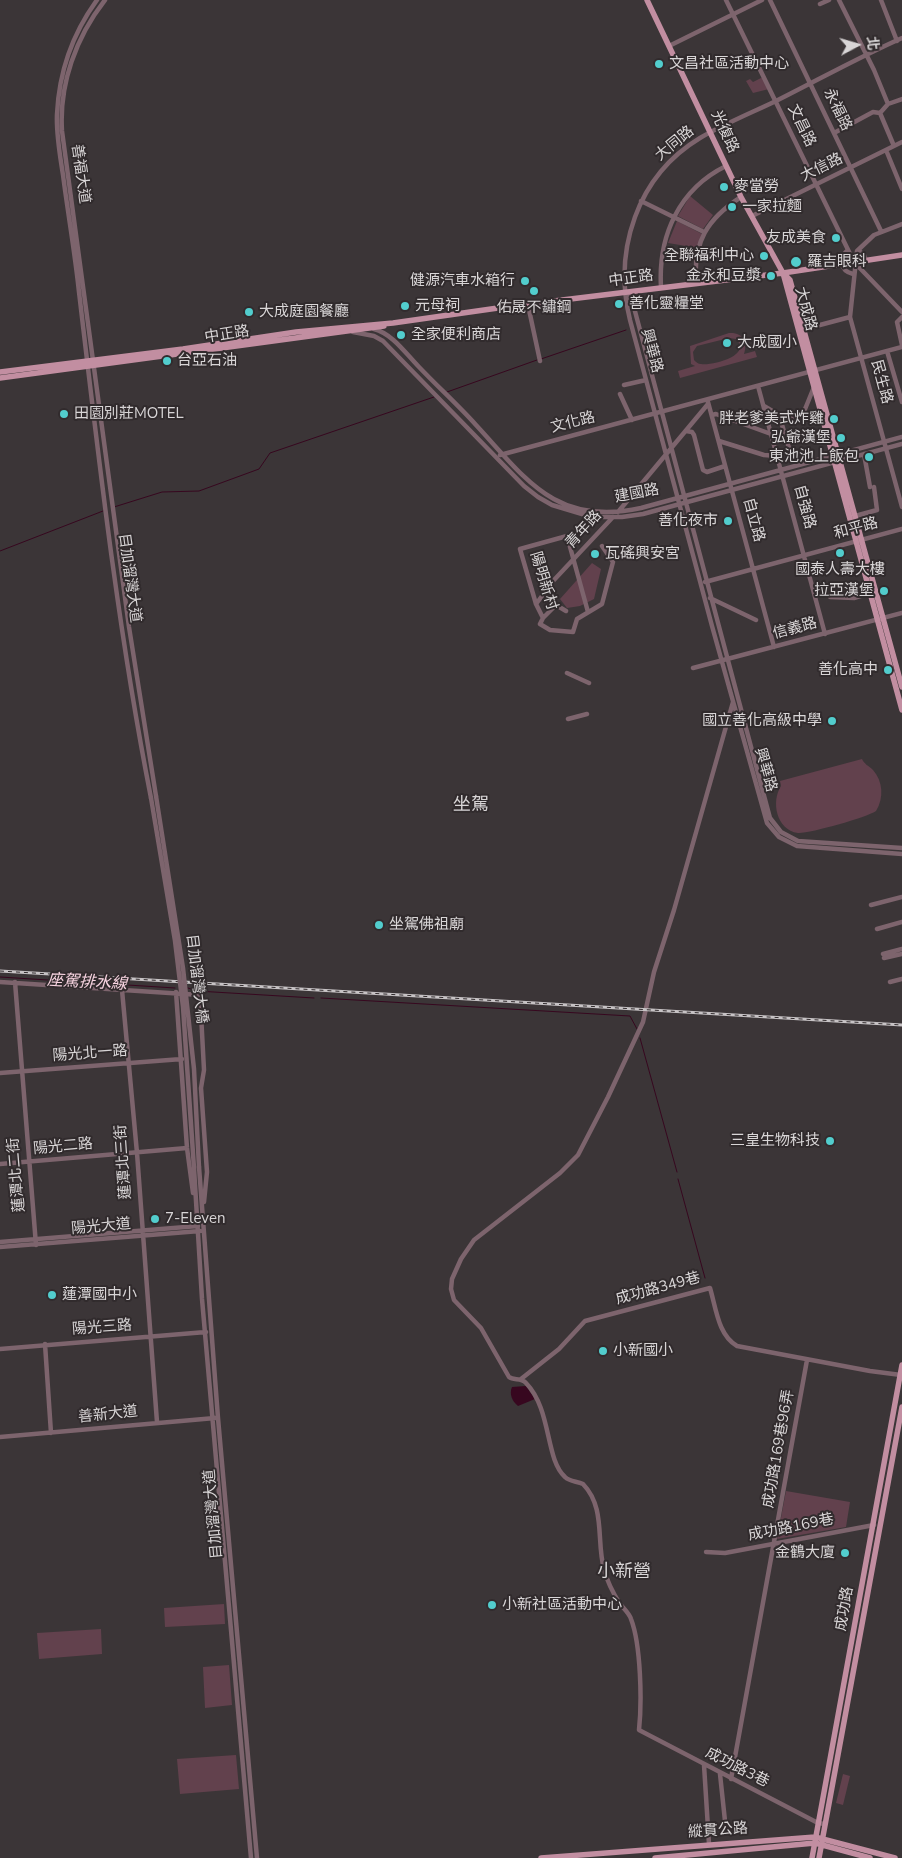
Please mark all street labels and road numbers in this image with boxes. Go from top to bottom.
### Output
street label: 永福路 [819,86,855,134]
street label: 文昌路 [783,102,819,150]
street label: 光復路 [706,108,742,156]
street label: 大同路 [652,123,698,165]
street label: 善福大道 [67,143,93,205]
street label: 大信路 [798,150,846,186]
street label: 中正路 [607,267,655,291]
street label: 大成路 [790,285,820,333]
street label: 中正路 [203,323,251,347]
street label: 興華路 [636,327,666,375]
street label: 民生路 [866,358,896,406]
street label: 文化路 [549,409,597,437]
street label: 建國路 [613,481,661,507]
street label: 自強路 [789,483,819,531]
street label: 自立路 [738,496,768,544]
street label: 青年路 [562,507,606,553]
street label: 和平路 [832,514,880,544]
street label: 目加溜灣大道 [114,532,144,624]
street label: 陽明新村 [526,550,560,612]
street label: 信義路 [771,614,819,644]
street label: 興華路 [750,746,780,794]
street label: 目加溜灣大橋 [182,933,210,1025]
street label: 陽光北一路 [52,1042,128,1066]
street label: 蓮潭北三街 [112,1124,136,1200]
street label: 陽光二路 [32,1135,94,1159]
street label: 蓮潭北二街 [5,1137,29,1213]
street label: 陽光大道 [70,1215,132,1239]
street label: 成功路349巷 [614,1269,702,1309]
street label: 陽光三路 [71,1317,133,1339]
street label: 成功路169巷96弄 [760,1388,798,1510]
street label: 善新大道 [77,1403,139,1427]
street label: 目加溜灣大道 [201,1468,227,1560]
street label: 成功路169巷 [747,1511,835,1545]
street label: 成功路 [832,1585,858,1633]
street label: 成功路3巷 [702,1744,772,1792]
street label: 縱貫公路 [687,1820,749,1842]

